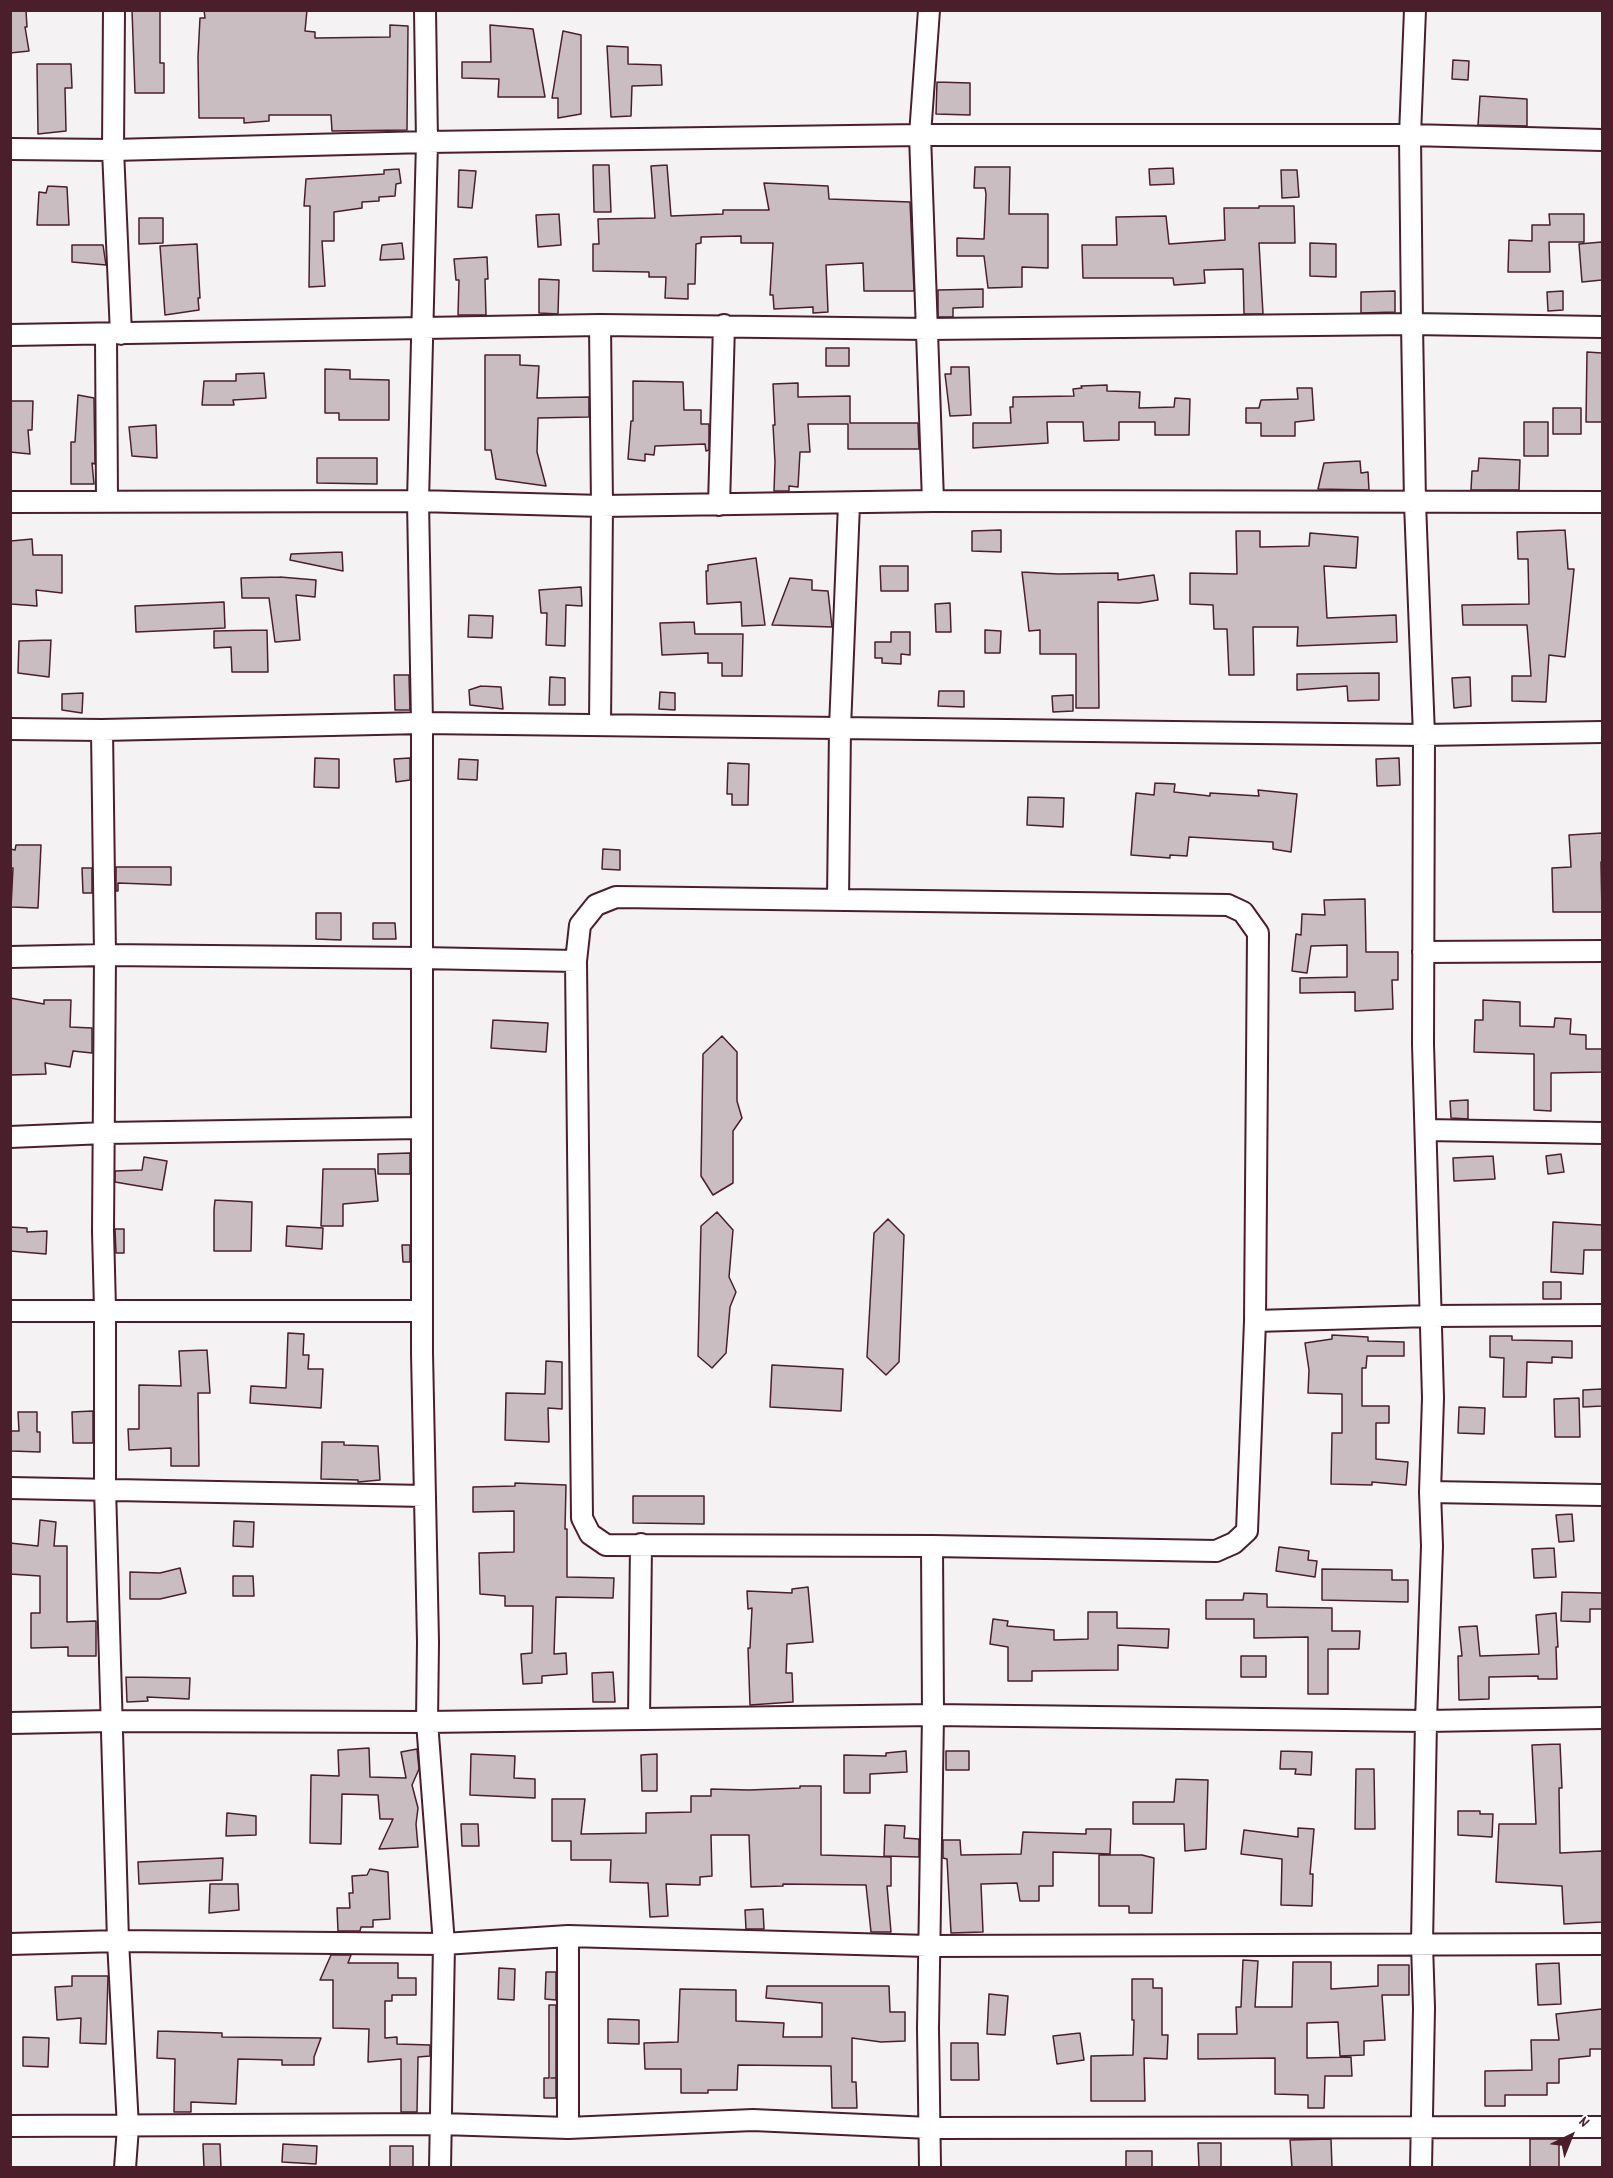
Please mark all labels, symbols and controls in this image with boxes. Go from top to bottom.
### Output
north arrow [1541,2106,1601,2166]
text: N [1573,2111,1594,2134]

